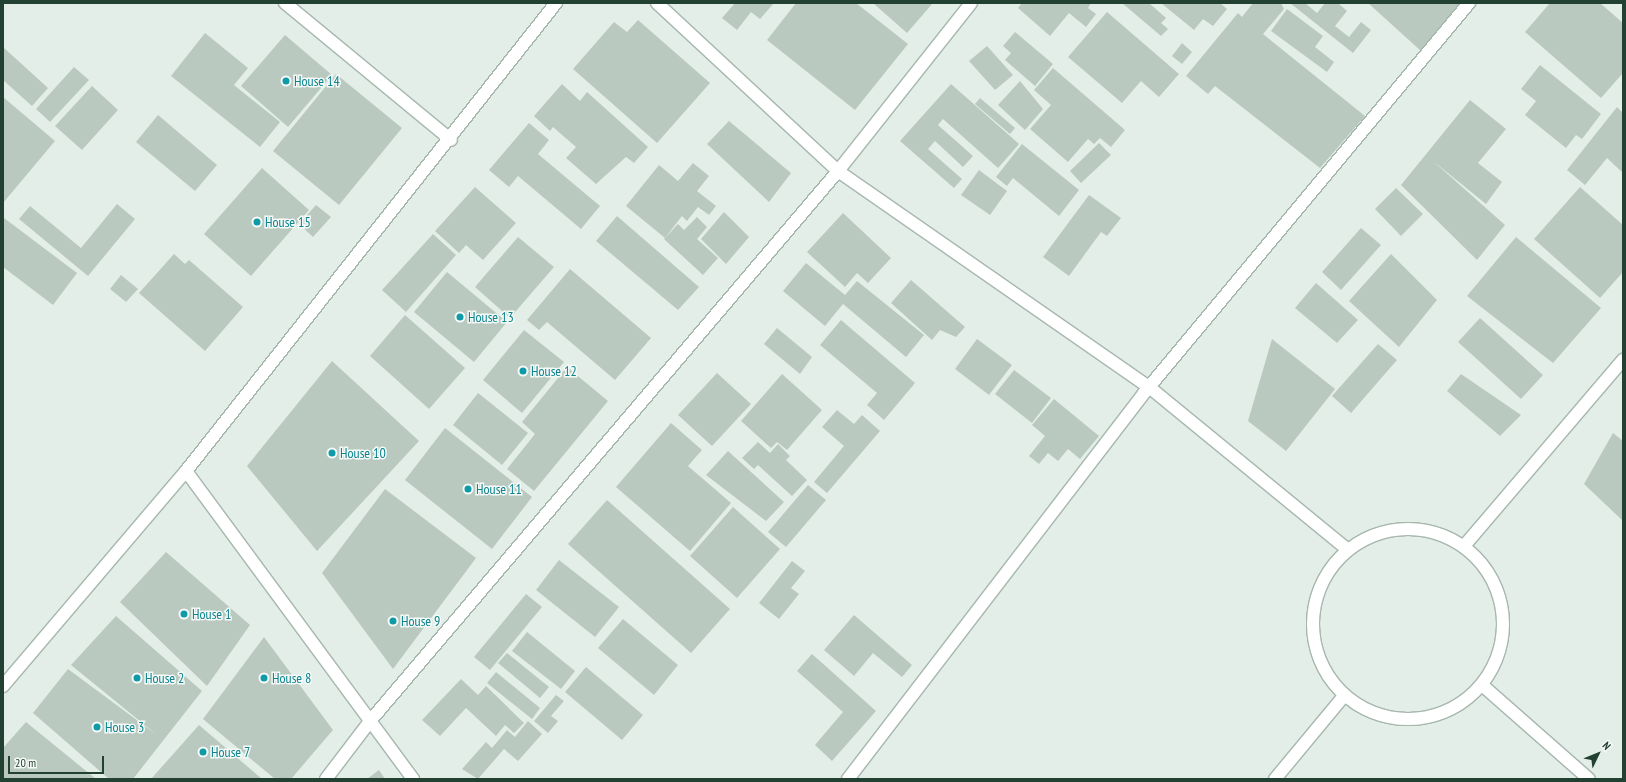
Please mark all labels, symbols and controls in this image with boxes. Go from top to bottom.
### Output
place label: House 14 [294,73,340,89]
marker: House 14 [281,76,291,86]
place label: House 15 [265,214,311,230]
marker: House 15 [252,217,262,227]
place label: House 13 [468,309,514,325]
marker: House 13 [455,312,465,322]
place label: House 12 [531,363,577,379]
marker: House 12 [518,366,528,376]
place label: House 10 [340,445,386,461]
marker: House 10 [327,448,337,458]
place label: House 11 [476,481,522,497]
marker: House 11 [463,484,473,494]
place label: House 1 [192,606,231,622]
marker: House 1 [179,609,189,619]
place label: House 9 [401,613,440,629]
marker: House 9 [388,616,398,626]
place label: House 2 [145,670,184,686]
place label: House 8 [272,670,311,686]
marker: House 2 [132,673,142,683]
marker: House 8 [259,673,269,683]
place label: House 3 [105,719,144,735]
marker: House 3 [92,722,102,732]
north arrow [1578,734,1618,774]
text: N [1600,739,1614,753]
place label: House 7 [211,744,250,760]
marker: House 7 [198,747,208,757]
scale bar [10,748,106,774]
text: 20 m [15,755,36,770]

